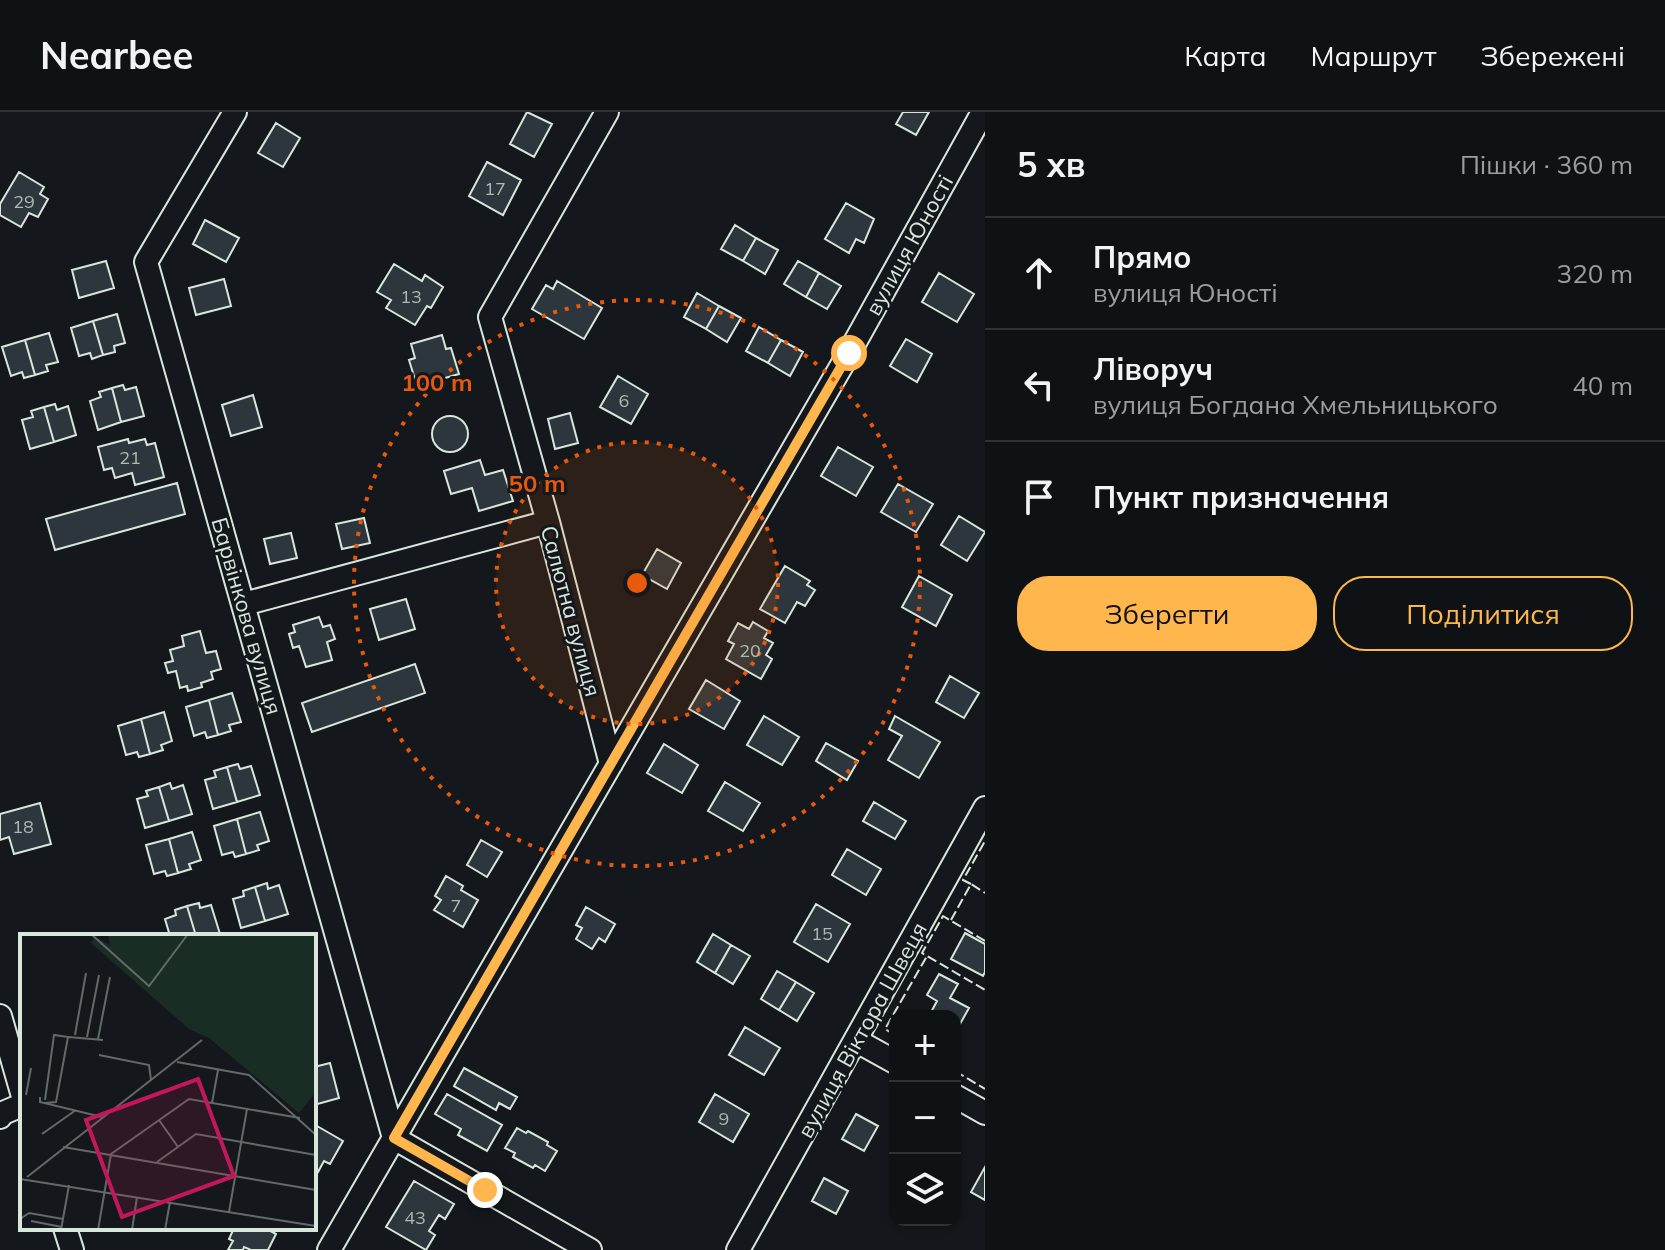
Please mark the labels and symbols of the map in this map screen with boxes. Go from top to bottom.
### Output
street label: вулиця Юності [859,170,959,320]
house number: 17 [484,177,506,200]
house number: 29 [13,190,35,213]
house number: 13 [400,285,422,308]
route start [831,335,867,371]
text: 100 m [401,367,473,397]
house number: 6 [619,389,629,412]
house number: 21 [119,446,141,469]
text: 50 m [509,468,565,498]
street label: Барвінкова вулиця [205,514,289,718]
street label: Салютна вулиця [535,522,607,700]
centre of rings [623,569,651,597]
house number: 20 [739,639,761,662]
house number: 18 [12,815,34,838]
house number: 7 [451,894,461,917]
street label: вулиця Віктора Швеця [791,917,933,1143]
house number: 15 [811,922,833,945]
inset map [20,934,316,1230]
house number: 9 [719,1107,729,1130]
route end [467,1172,503,1208]
house number: 43 [404,1206,426,1229]

